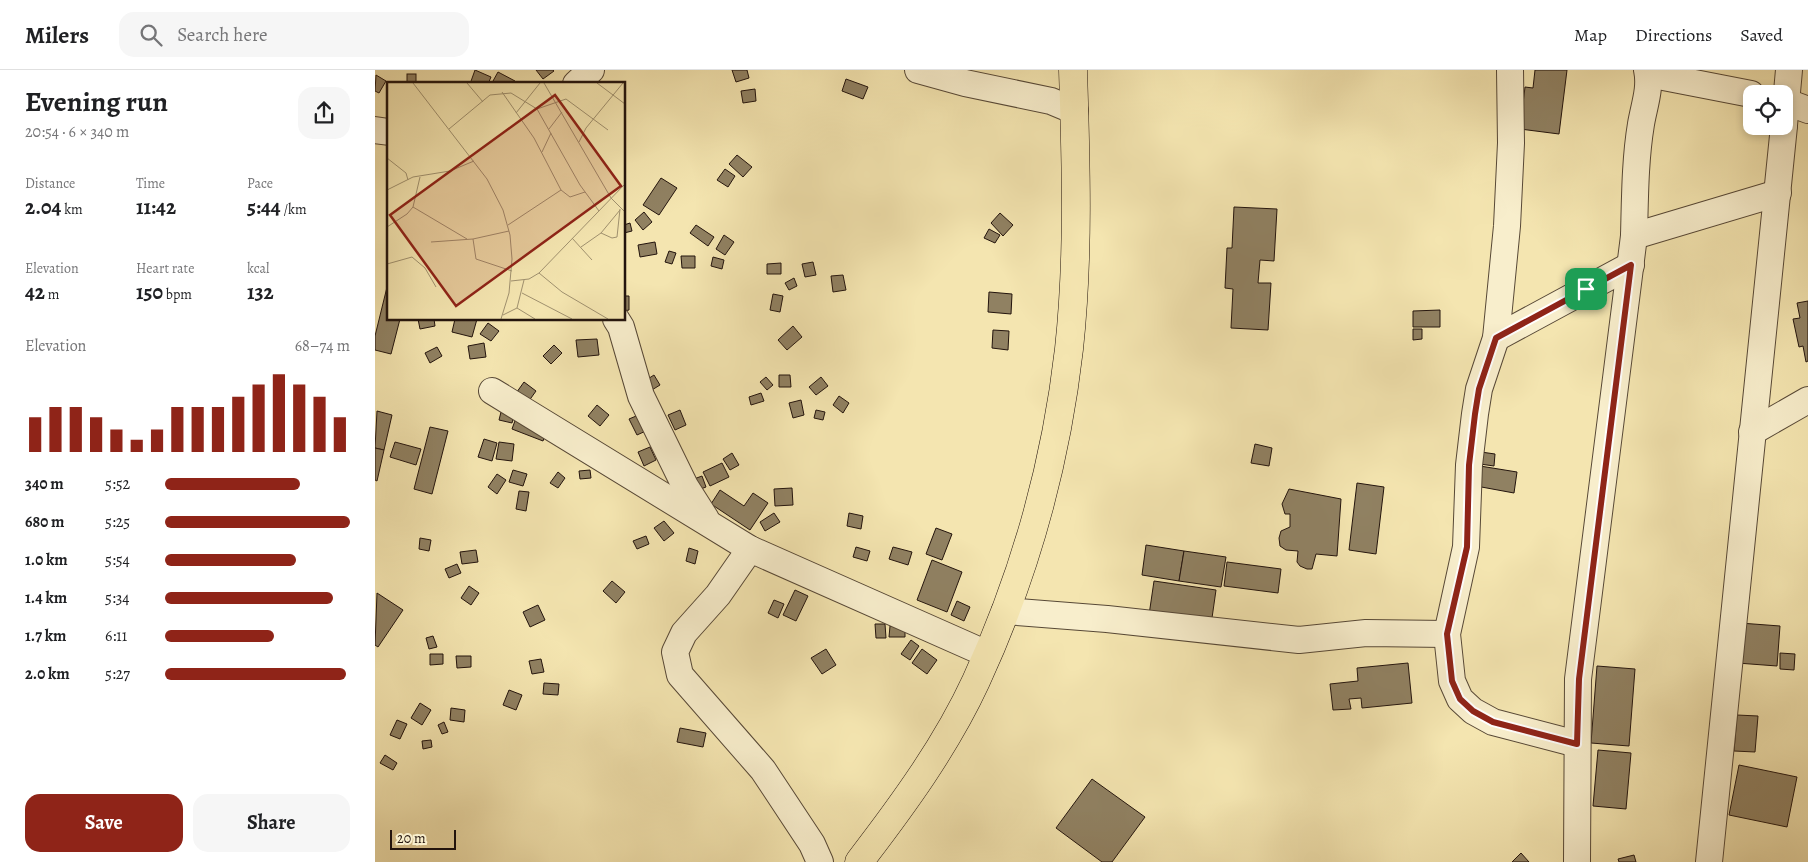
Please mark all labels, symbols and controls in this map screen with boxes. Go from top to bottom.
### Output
search box [119,12,469,57]
text: Milers [25,19,89,51]
icon: search [137,21,165,49]
text: Search here [177,22,268,48]
text: Map [1574,23,1607,47]
text: Directions [1635,23,1712,47]
text: Saved [1740,23,1783,47]
inset map [387,82,625,320]
text: Evening run [25,83,168,121]
map controls [1743,85,1793,135]
button: locate [1743,85,1793,135]
button: share [298,87,350,139]
text: 20:54 · 6 × 340 m [25,121,129,143]
text: Distance [25,174,75,193]
text: Time [136,174,165,193]
text: Pace [247,174,273,193]
text: 2.04 [25,193,61,221]
text: 11:42 [136,193,176,221]
text: 5:44 [247,193,281,221]
text: km [61,200,83,219]
text: /km [281,200,307,219]
text: Elevation [25,259,79,278]
text: Heart rate [136,259,194,278]
text: kcal [247,259,269,278]
pin [1565,268,1607,310]
icon: arrive [1572,275,1600,303]
text: 42 [25,278,45,306]
text: 150 [136,278,163,306]
text: 132 [247,278,274,306]
text: m [45,285,59,304]
text: bpm [163,285,192,304]
text: Elevation [25,335,86,357]
text: 68–74 m [295,335,350,357]
text: 340 m [25,473,64,495]
text: 5:52 [105,473,130,495]
text: 680 m [25,511,64,533]
text: 5:25 [105,511,130,533]
text: 1.0 km [25,549,68,571]
text: 5:54 [105,549,130,571]
text: 1.4 km [25,587,67,609]
text: 5:34 [105,587,130,609]
text: 1.7 km [25,625,66,647]
text: 6:11 [105,625,127,647]
text: 2.0 km [25,663,70,685]
text: 5:27 [105,663,130,685]
button: Save [25,794,183,852]
button: Share [193,794,350,852]
scale bar [390,827,456,850]
text: 20 m [397,829,426,848]

